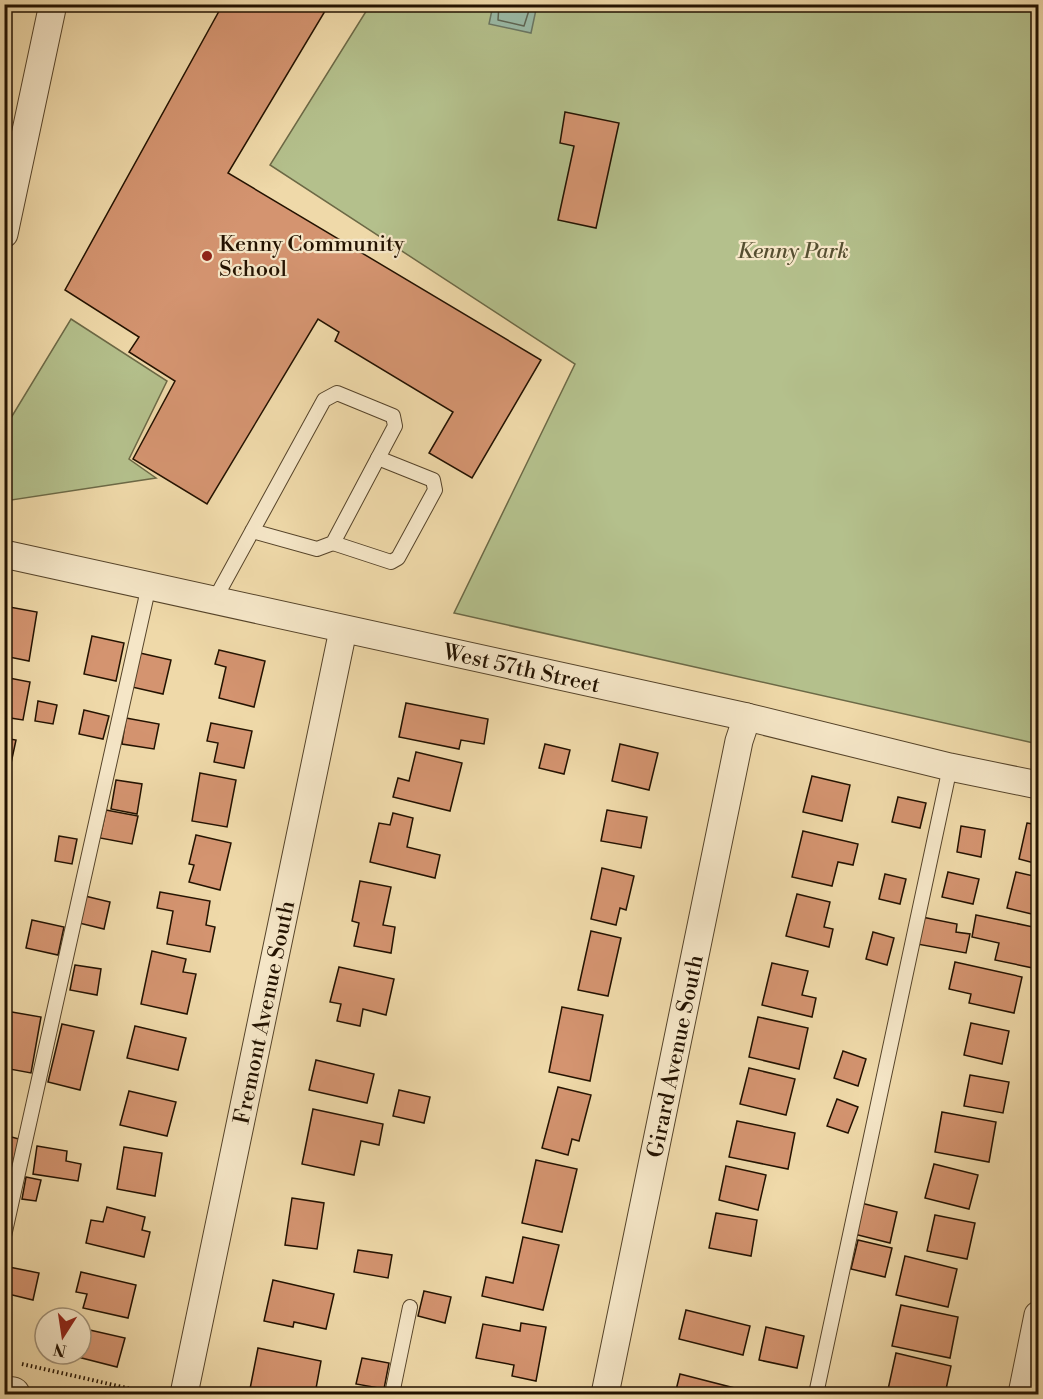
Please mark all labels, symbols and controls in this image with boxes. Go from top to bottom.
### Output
place label: Kenny Community School [219,231,405,283]
park label: Kenny Park [737,238,849,265]
marker: Kenny Community School [200,249,214,263]
street label: West 57th Street [439,639,603,699]
street label: Fremont Avenue South [229,898,301,1127]
street label: Girard Avenue South [642,953,710,1160]
north arrow [33,1306,93,1366]
text: N [51,1339,68,1361]

